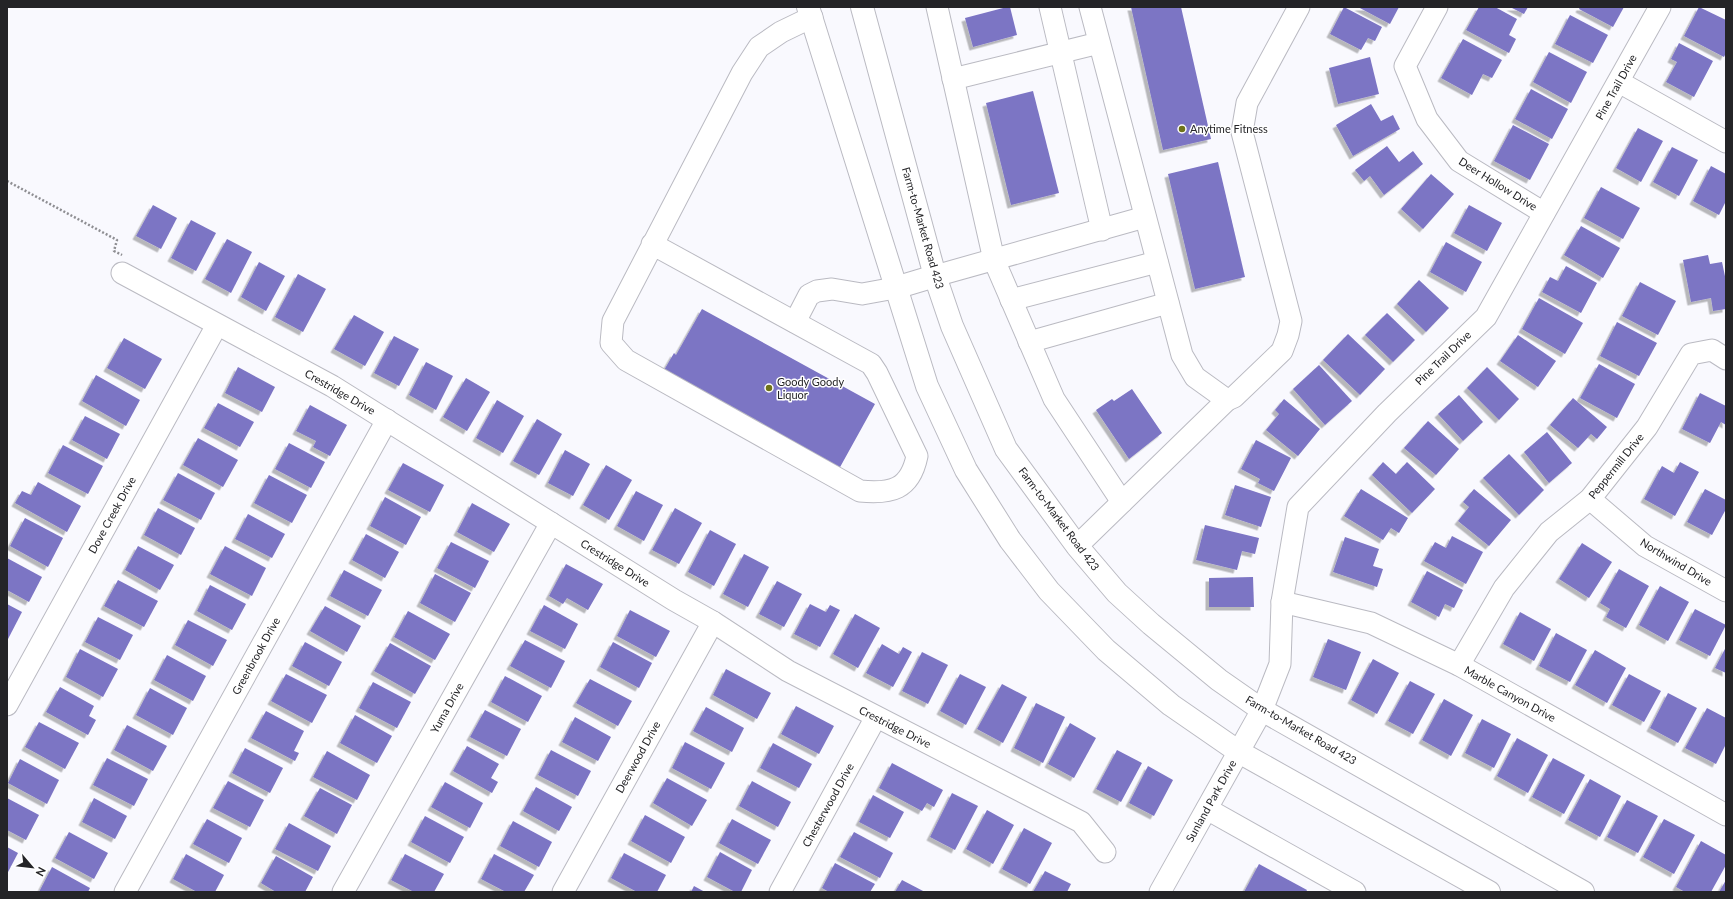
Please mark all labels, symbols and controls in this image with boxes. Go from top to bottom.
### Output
street label: Pine Trail Drive [1592,52,1639,122]
place label: Anytime Fitness [1190,122,1268,135]
marker: Anytime Fitness [1177,124,1187,134]
street label: Deer Hollow Drive [1457,154,1540,213]
street label: Farm-to-Market Road 423 [900,166,947,290]
street label: Pine Trail Drive [1412,328,1473,388]
street label: Crestridge Drive [303,366,378,417]
place label: Goody Goody Liquor [777,375,844,401]
marker: Goody Goody Liquor [764,383,774,393]
street label: Peppermill Drive [1585,430,1646,501]
street label: Farm-to-Market Road 423 [1016,464,1102,573]
street label: Dove Creek Drive [85,474,138,555]
street label: Northwind Drive [1638,535,1715,588]
street label: Crestridge Drive [578,536,652,589]
street label: Greenbrook Drive [229,615,282,697]
street label: Marble Canyon Drive [1462,663,1558,724]
street label: Yuma Drive [427,680,466,735]
street label: Farm-to-Market Road 423 [1243,692,1359,767]
street label: Crestridge Drive [857,703,933,750]
street label: Deerwood Drive [612,718,663,795]
street label: Sunland Park Drive [1183,757,1239,844]
street label: Chesterwood Drive [799,760,856,849]
north arrow [12,847,52,887]
text: N [34,865,49,879]

